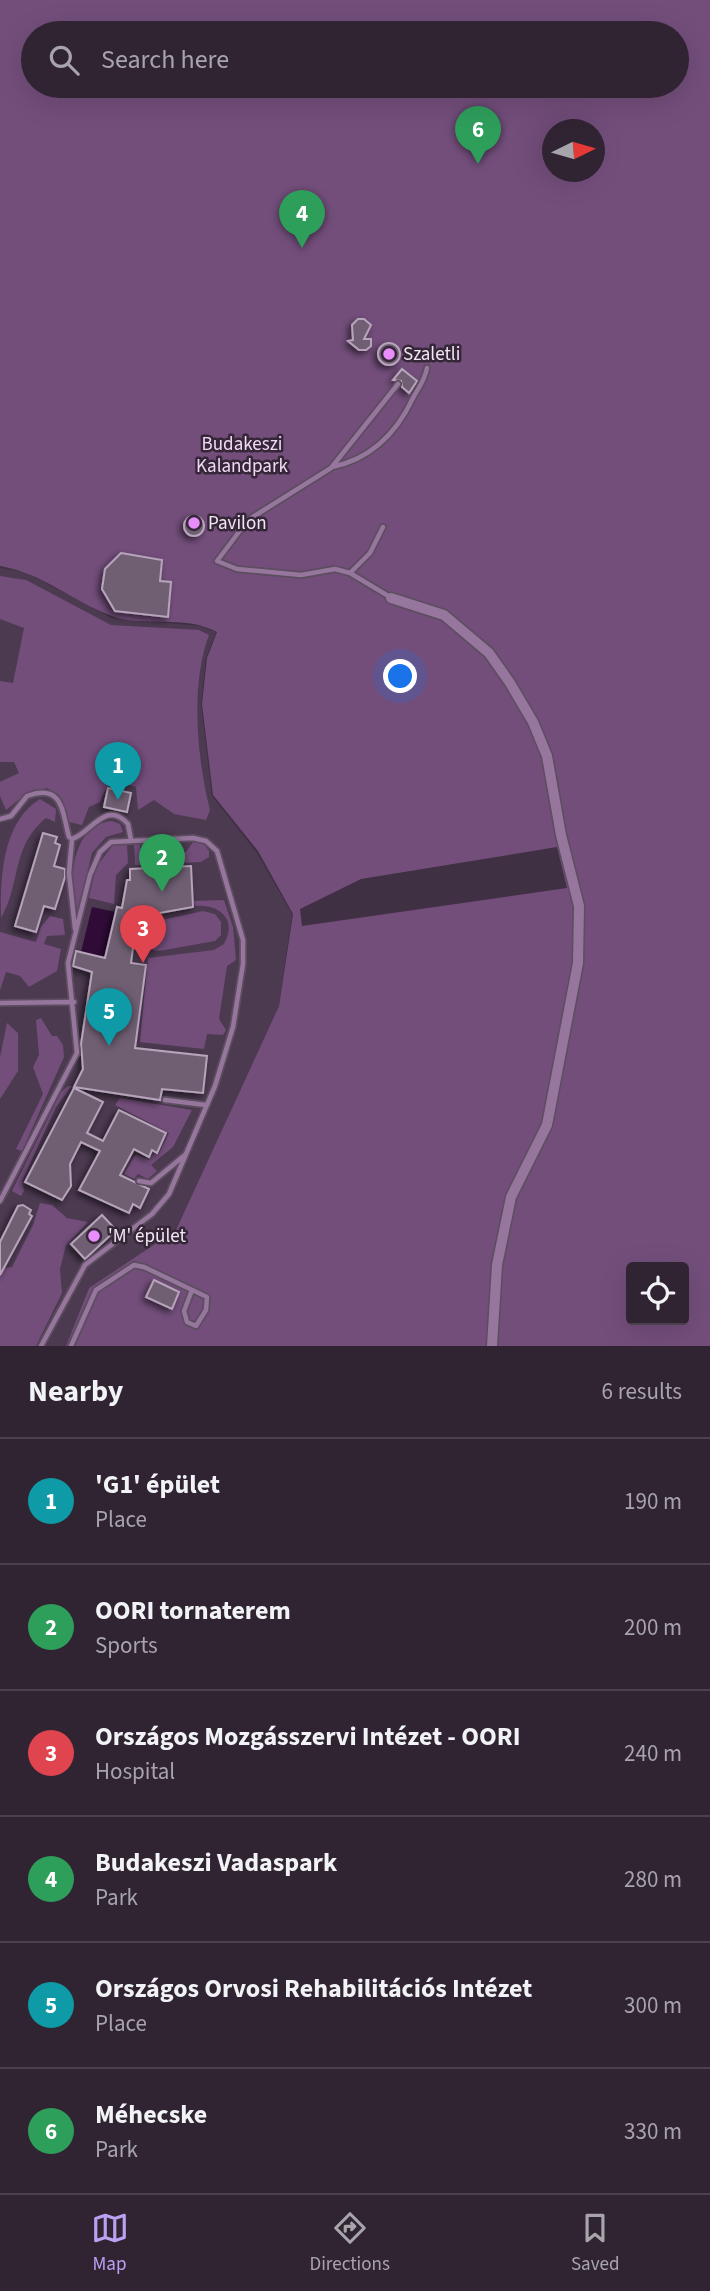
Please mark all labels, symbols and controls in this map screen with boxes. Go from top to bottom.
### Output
search box [21,21,689,98]
icon: search [45,41,83,79]
text: Search here [101,41,229,78]
pin: 6 [455,106,501,164]
north arrow [542,119,605,182]
pin: 4 [279,190,325,248]
place label: Szaletli [403,341,460,368]
marker: Szaletli [381,346,397,362]
park label: Budakeszi Kalandpark [196,431,288,480]
place label: Pavilon [208,510,267,537]
marker: Pavilon [186,515,202,531]
your location [383,659,417,693]
pin: 1 [95,742,141,800]
pin: 2 [139,834,185,892]
pin: 3 [120,905,166,963]
pin: 5 [86,988,132,1046]
place label: 'M' épület [108,1223,186,1250]
marker: 'M' épület [86,1228,102,1244]
map controls [626,1262,689,1325]
button: locate [626,1262,689,1325]
text: Nearby [28,1370,123,1413]
text: 6 results [602,1375,682,1408]
text: 'G1' épület [95,1466,220,1503]
text: 1 [45,1485,57,1518]
text: 190 m [624,1485,682,1518]
text: Place [95,1503,147,1536]
text: OORI tornaterem [95,1592,291,1629]
text: 2 [45,1611,57,1644]
text: 200 m [624,1611,682,1644]
text: Sports [95,1629,158,1662]
text: Országos Mozgásszervi Intézet - OORI [95,1718,521,1755]
text: 3 [45,1737,57,1770]
text: 240 m [624,1737,682,1770]
text: Hospital [95,1755,175,1788]
text: Budakeszi Vadaspark [95,1844,337,1881]
text: 4 [45,1863,57,1896]
text: 280 m [624,1863,682,1896]
text: Park [95,1881,138,1914]
text: Országos Orvosi Rehabilitációs Intézet [95,1970,532,2007]
text: 5 [45,1989,57,2022]
text: 300 m [624,1989,682,2022]
text: Place [95,2007,147,2040]
text: Méhecske [95,2096,207,2133]
text: 6 [45,2115,57,2148]
text: 330 m [624,2115,682,2148]
text: Park [95,2133,138,2166]
tab: Map [91,2209,129,2278]
tab: Directions [310,2209,390,2278]
tab: Saved [571,2209,619,2278]

